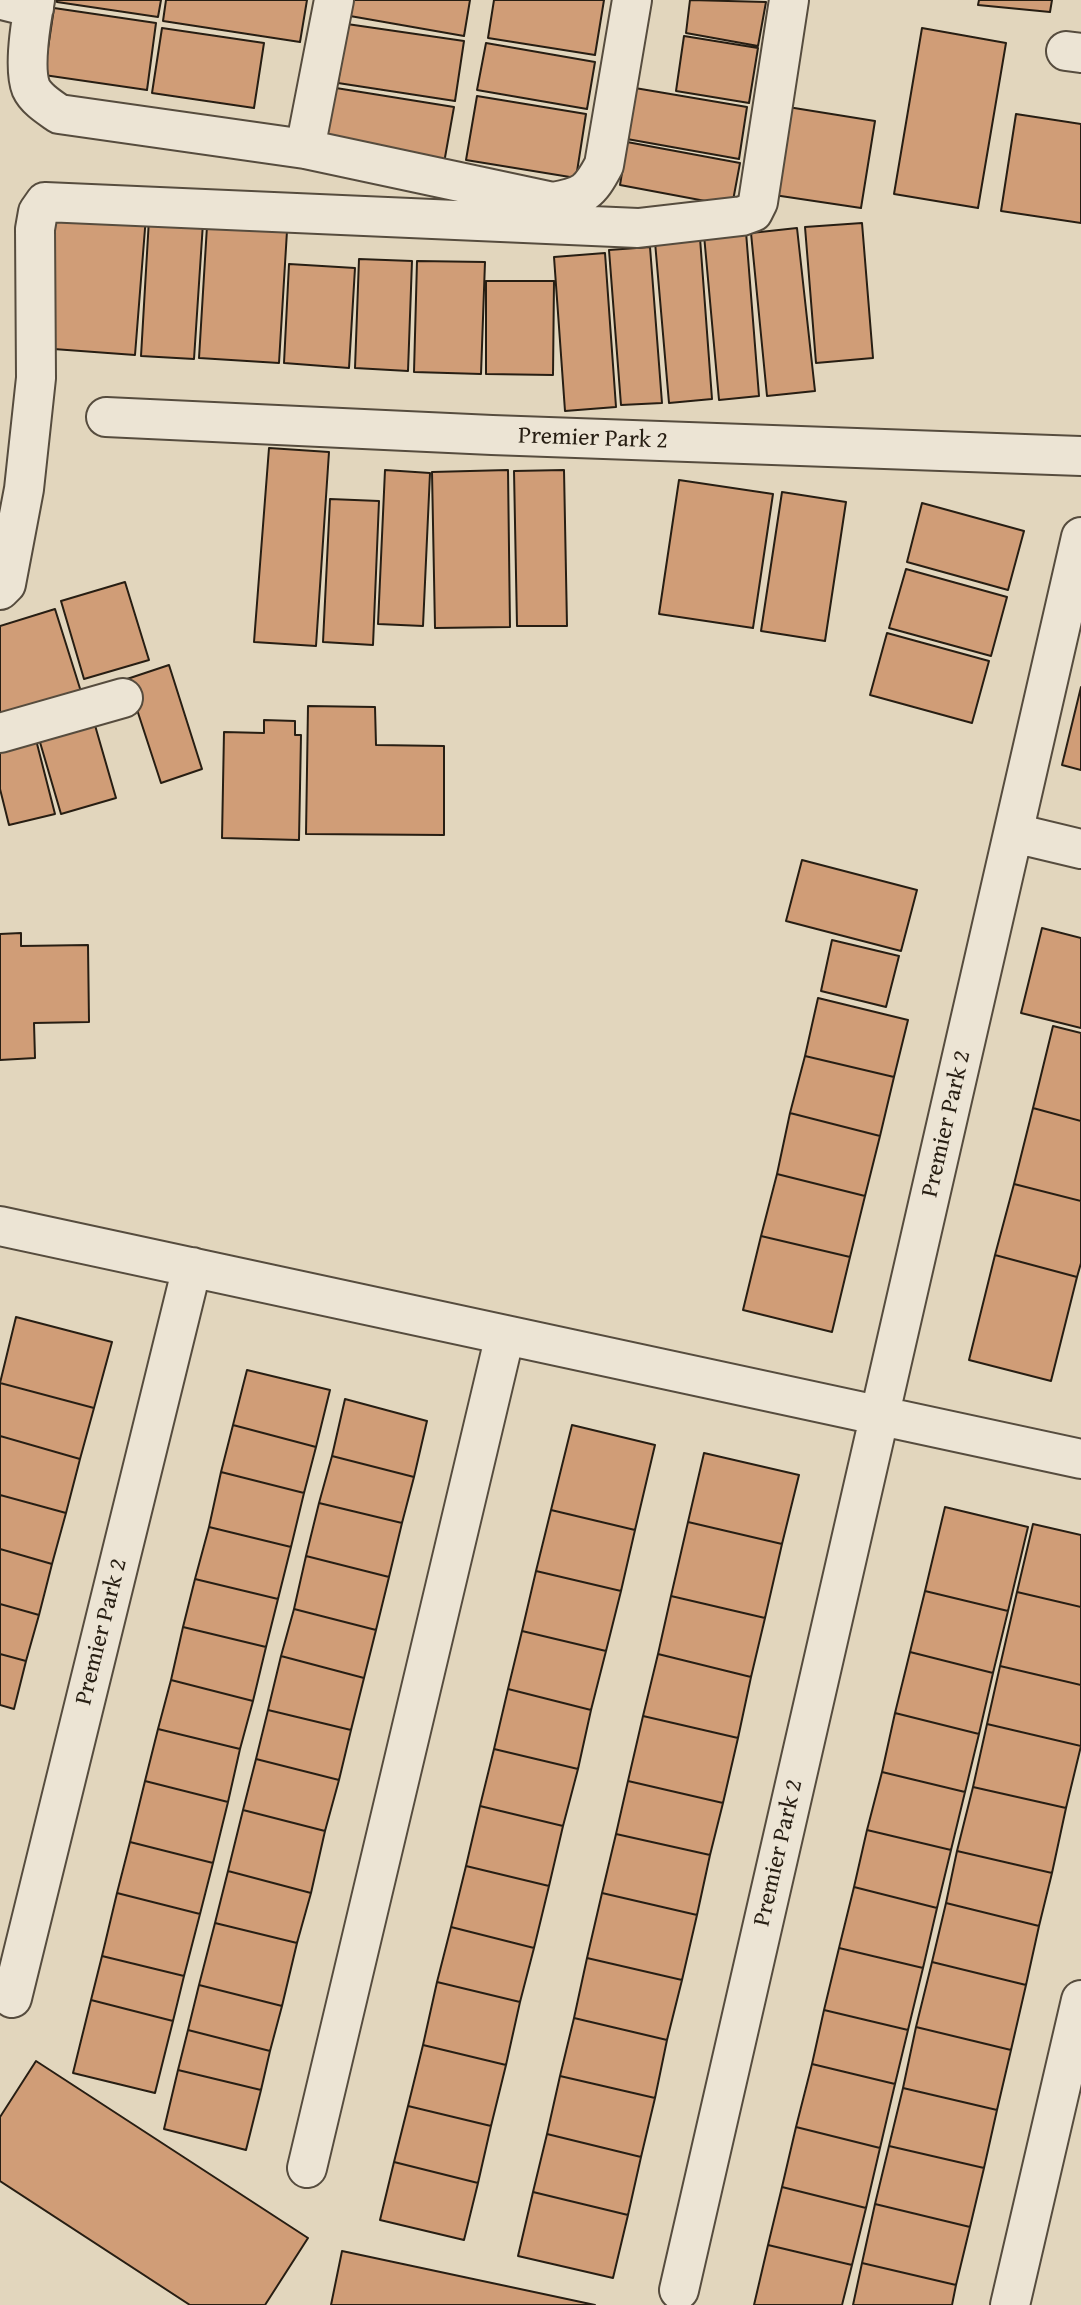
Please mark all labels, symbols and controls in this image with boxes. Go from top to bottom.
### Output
street label: Premier Park 2 [518,422,668,456]
street label: Premier Park 2 [916,1048,978,1200]
street label: Premier Park 2 [70,1556,134,1708]
street label: Premier Park 2 [748,1777,810,1929]

